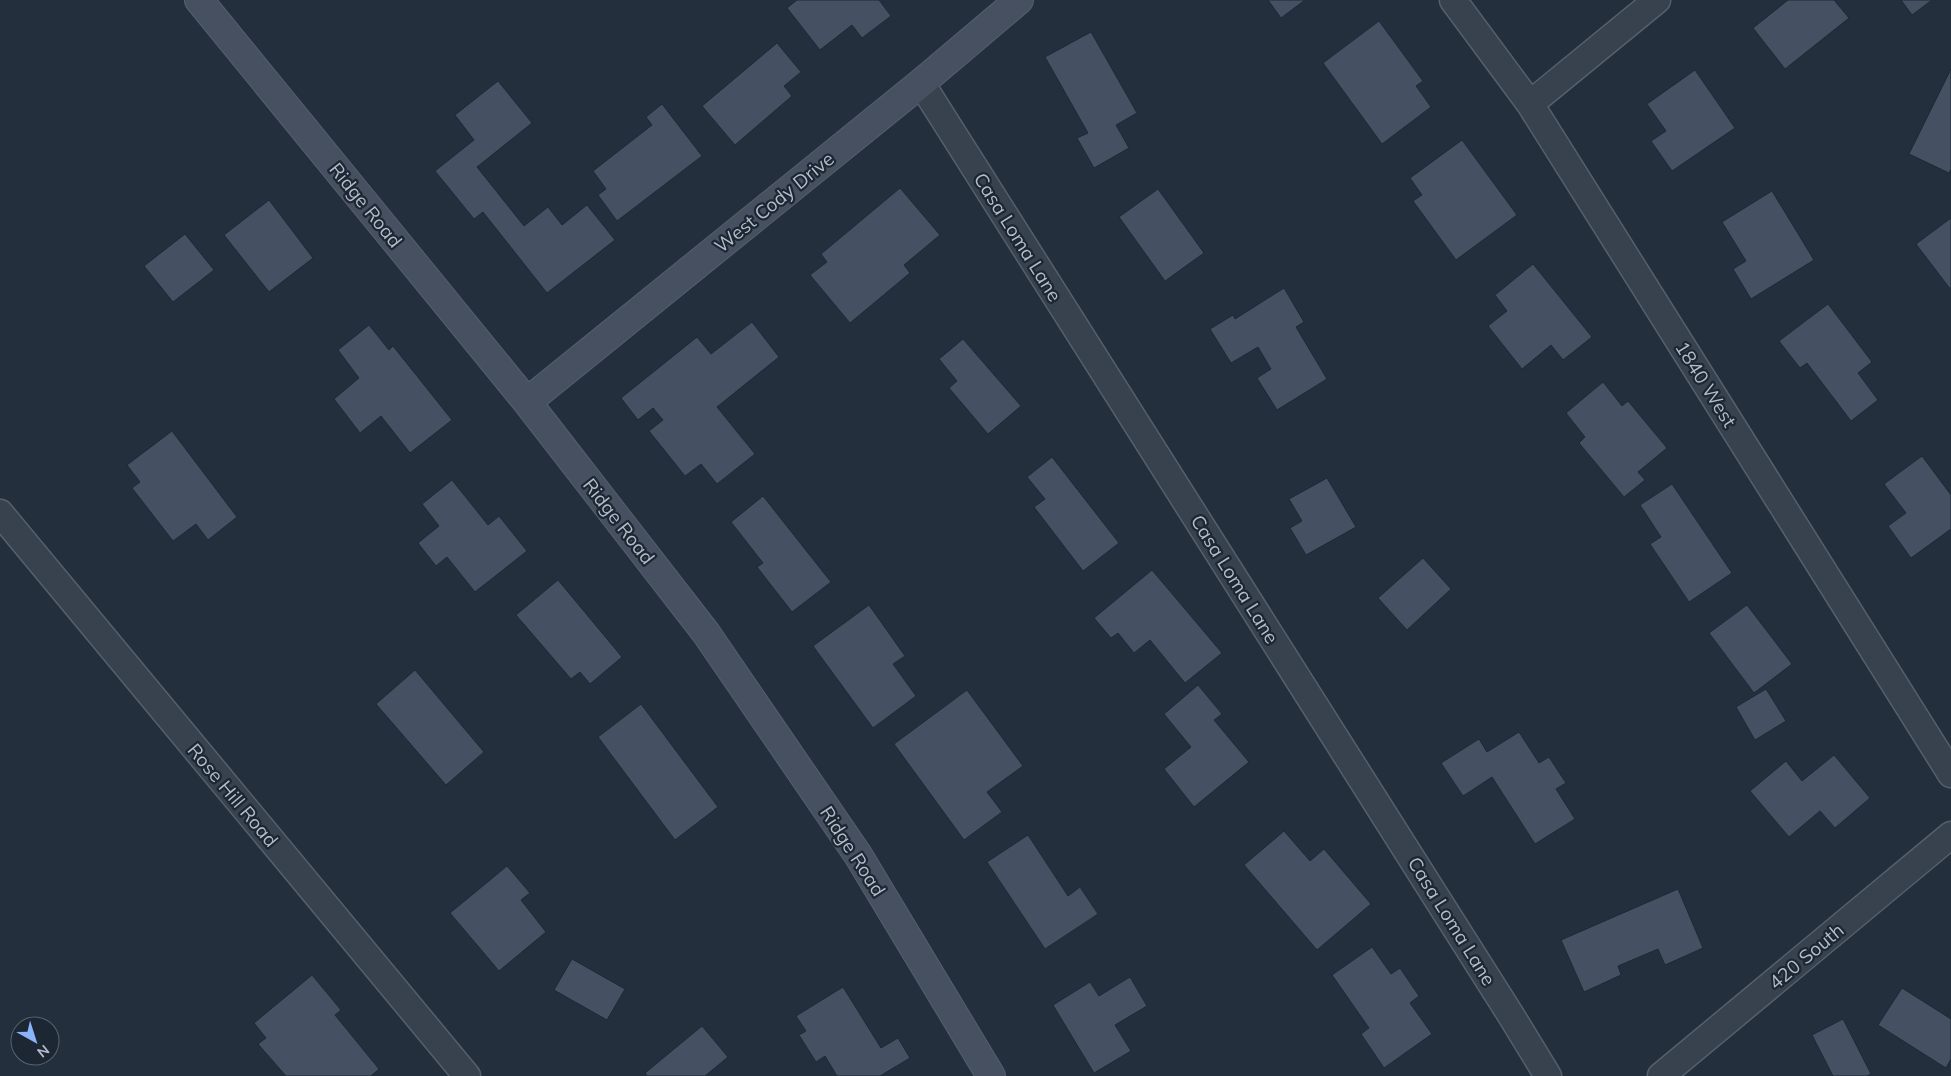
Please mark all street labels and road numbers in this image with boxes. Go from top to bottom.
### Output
street label: West Cody Drive [709,146,839,258]
street label: Ridge Road [324,158,408,252]
street label: Casa Loma Lane [969,168,1067,306]
street label: 1840 West [1670,337,1742,432]
street label: Ridge Road [578,473,660,569]
street label: Casa Loma Lane [1186,510,1284,648]
street label: Rose Hill Road [183,738,283,852]
street label: Ridge Road [815,802,891,900]
street label: Casa Loma Lane [1403,852,1501,990]
street label: 420 South [1764,918,1848,994]

